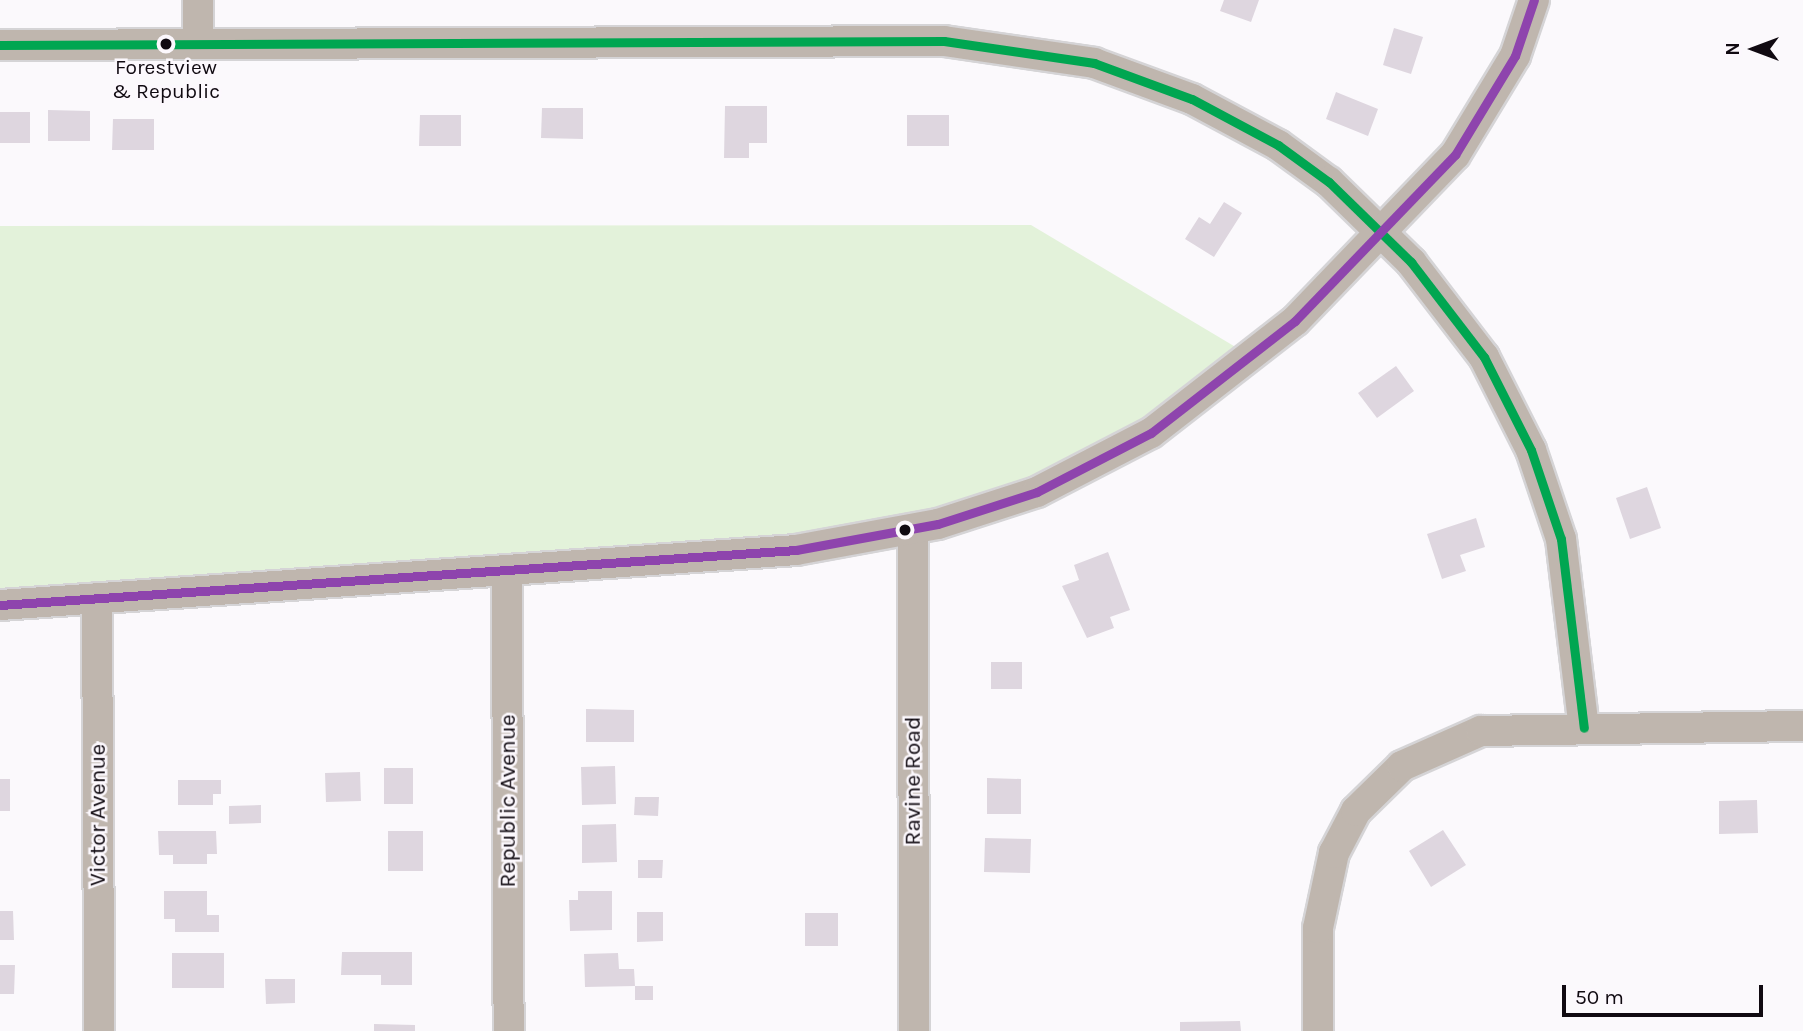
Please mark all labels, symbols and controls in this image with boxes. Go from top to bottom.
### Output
north arrow [1719,14,1789,84]
marker: Forestview & Republic [159,37,173,51]
text: N [1722,42,1744,56]
place label: Forestview & Republic [112,54,220,104]
unlabelled marker [898,523,912,537]
street label: Republic Avenue [494,714,522,888]
street label: Ravine Road [899,716,927,846]
street label: Victor Avenue [84,744,112,886]
scale bar [1565,972,1766,1016]
text: 50 m [1575,985,1624,1009]

